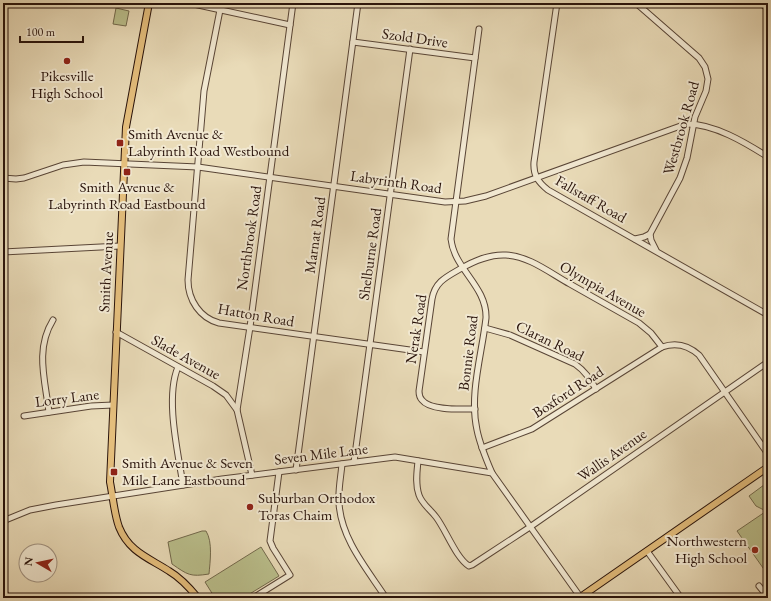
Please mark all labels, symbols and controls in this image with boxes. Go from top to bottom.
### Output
scale bar [20,18,83,44]
text: 100 m [26,24,56,40]
street label: Szold Drive [381,24,449,52]
marker: Pikesville High School [62,56,72,66]
place label: Pikesville High School [31,66,103,102]
street label: Westbrook Road [658,79,703,177]
place label: Smith Avenue & Labyrinth Road Westbound [128,124,290,160]
marker: Smith Avenue & Labyrinth Road Westbound [115,138,125,148]
street label: Labyrinth Road [349,166,443,197]
marker: Smith Avenue & Labyrinth Road Eastbound [122,167,132,177]
street label: Fallstaff Road [552,171,631,227]
place label: Smith Avenue & Labyrinth Road Eastbound [48,177,206,213]
street label: Northbrook Road [232,184,265,292]
street label: Marnat Road [300,195,329,274]
street label: Shelburne Road [354,206,385,301]
street label: Smith Avenue [94,231,117,313]
street label: Olympia Avenue [557,256,650,321]
street label: Nerak Road [401,292,430,365]
street label: Hatton Road [216,298,296,331]
street label: Bonnie Road [453,314,482,392]
street label: Claran Road [513,316,588,365]
street label: Slade Avenue [148,330,224,383]
street label: Boxford Road [529,361,607,422]
street label: Lorry Lane [34,384,100,411]
street label: Wallis Avenue [573,424,650,485]
street label: Seven Mile Lane [273,438,369,469]
place label: Smith Avenue & Seven Mile Lane Eastbound [122,453,253,489]
marker: Smith Avenue & Seven Mile Lane Eastbound [109,467,119,477]
place label: Suburban Orthodox Toras Chaim [258,488,376,524]
marker: Suburban Orthodox Toras Chaim [245,502,255,512]
place label: Northwestern High School [667,531,747,567]
north arrow [18,543,58,583]
marker: Northwestern High School [750,545,760,555]
text: N [21,556,36,567]

